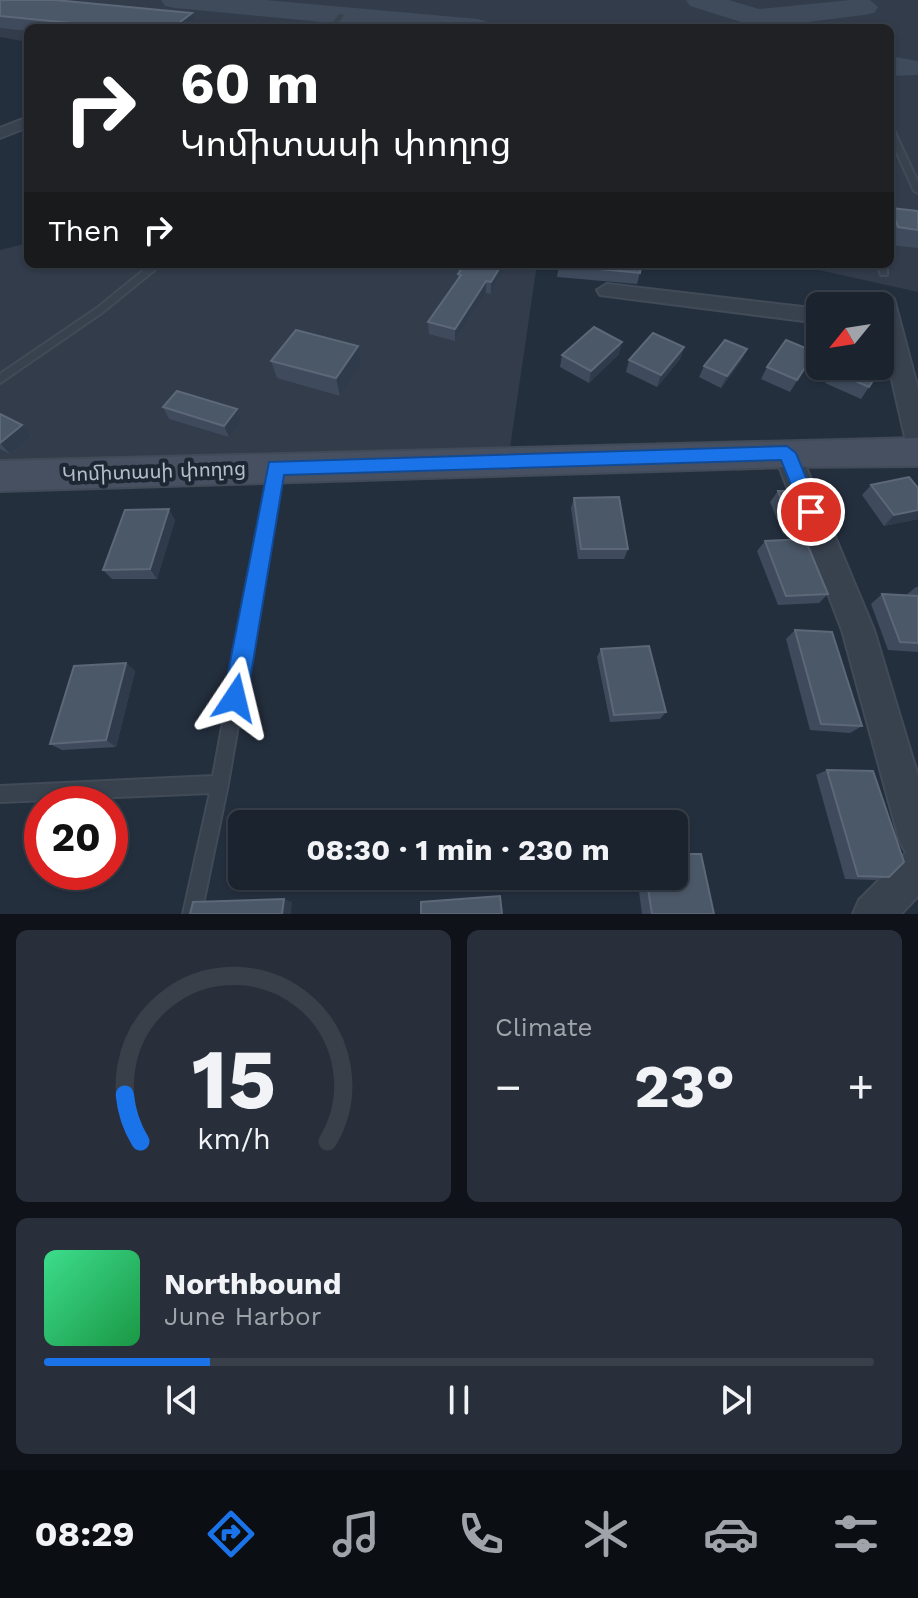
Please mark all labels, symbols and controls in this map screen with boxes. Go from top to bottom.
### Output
text: 60 m [180,51,319,117]
icon: right [48,56,152,160]
text: Կոմիտասի փողոց [180,123,511,165]
icon: right [136,208,180,252]
text: Then [48,213,120,248]
north arrow [806,292,894,380]
map controls [806,292,894,380]
street label: Կոմիտասի փողոց [62,456,246,486]
pin [777,478,845,546]
icon: arrive [789,490,833,534]
position arrow [193,656,277,740]
speed limit sign: 20 [24,786,128,890]
text: 08:30 · 1 min · 230 m [306,832,610,867]
text: Climate [495,1012,593,1042]
text: 15 [191,1031,276,1128]
text: 23° [634,1051,735,1122]
text: − [495,1061,522,1113]
text: + [847,1061,874,1113]
text: km/h [197,1122,270,1156]
text: Northbound [164,1266,341,1301]
text: June Harbor [164,1301,321,1331]
icon: previous [160,1378,204,1422]
icon: pause [437,1378,481,1422]
icon: next [714,1378,758,1422]
icon: directions [203,1506,259,1562]
icon: music [328,1506,384,1562]
icon: phone [453,1506,509,1562]
icon: climate [578,1506,634,1562]
icon: car [703,1506,759,1562]
icon: filters [828,1506,884,1562]
text: 08:29 [34,1513,135,1555]

